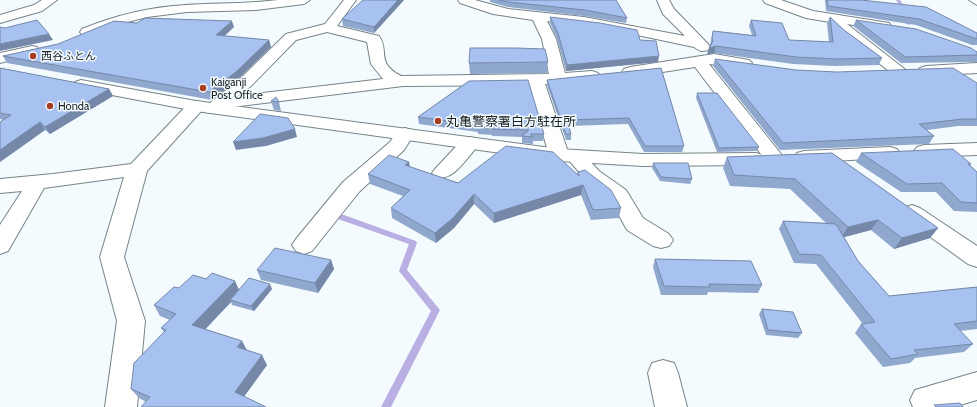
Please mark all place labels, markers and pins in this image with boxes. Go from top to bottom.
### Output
place label: 西谷ふとん [41,49,96,63]
marker: 西谷ふとん [28,51,38,61]
place label: Kaiganji Post Office [211,75,263,102]
marker: Kaiganji Post Office [198,83,208,93]
place label: Honda [58,99,90,113]
marker: Honda [45,101,55,111]
place label: 丸亀警察署白方駐在所 [446,113,576,129]
marker: 丸亀警察署白方駐在所 [433,116,443,126]

